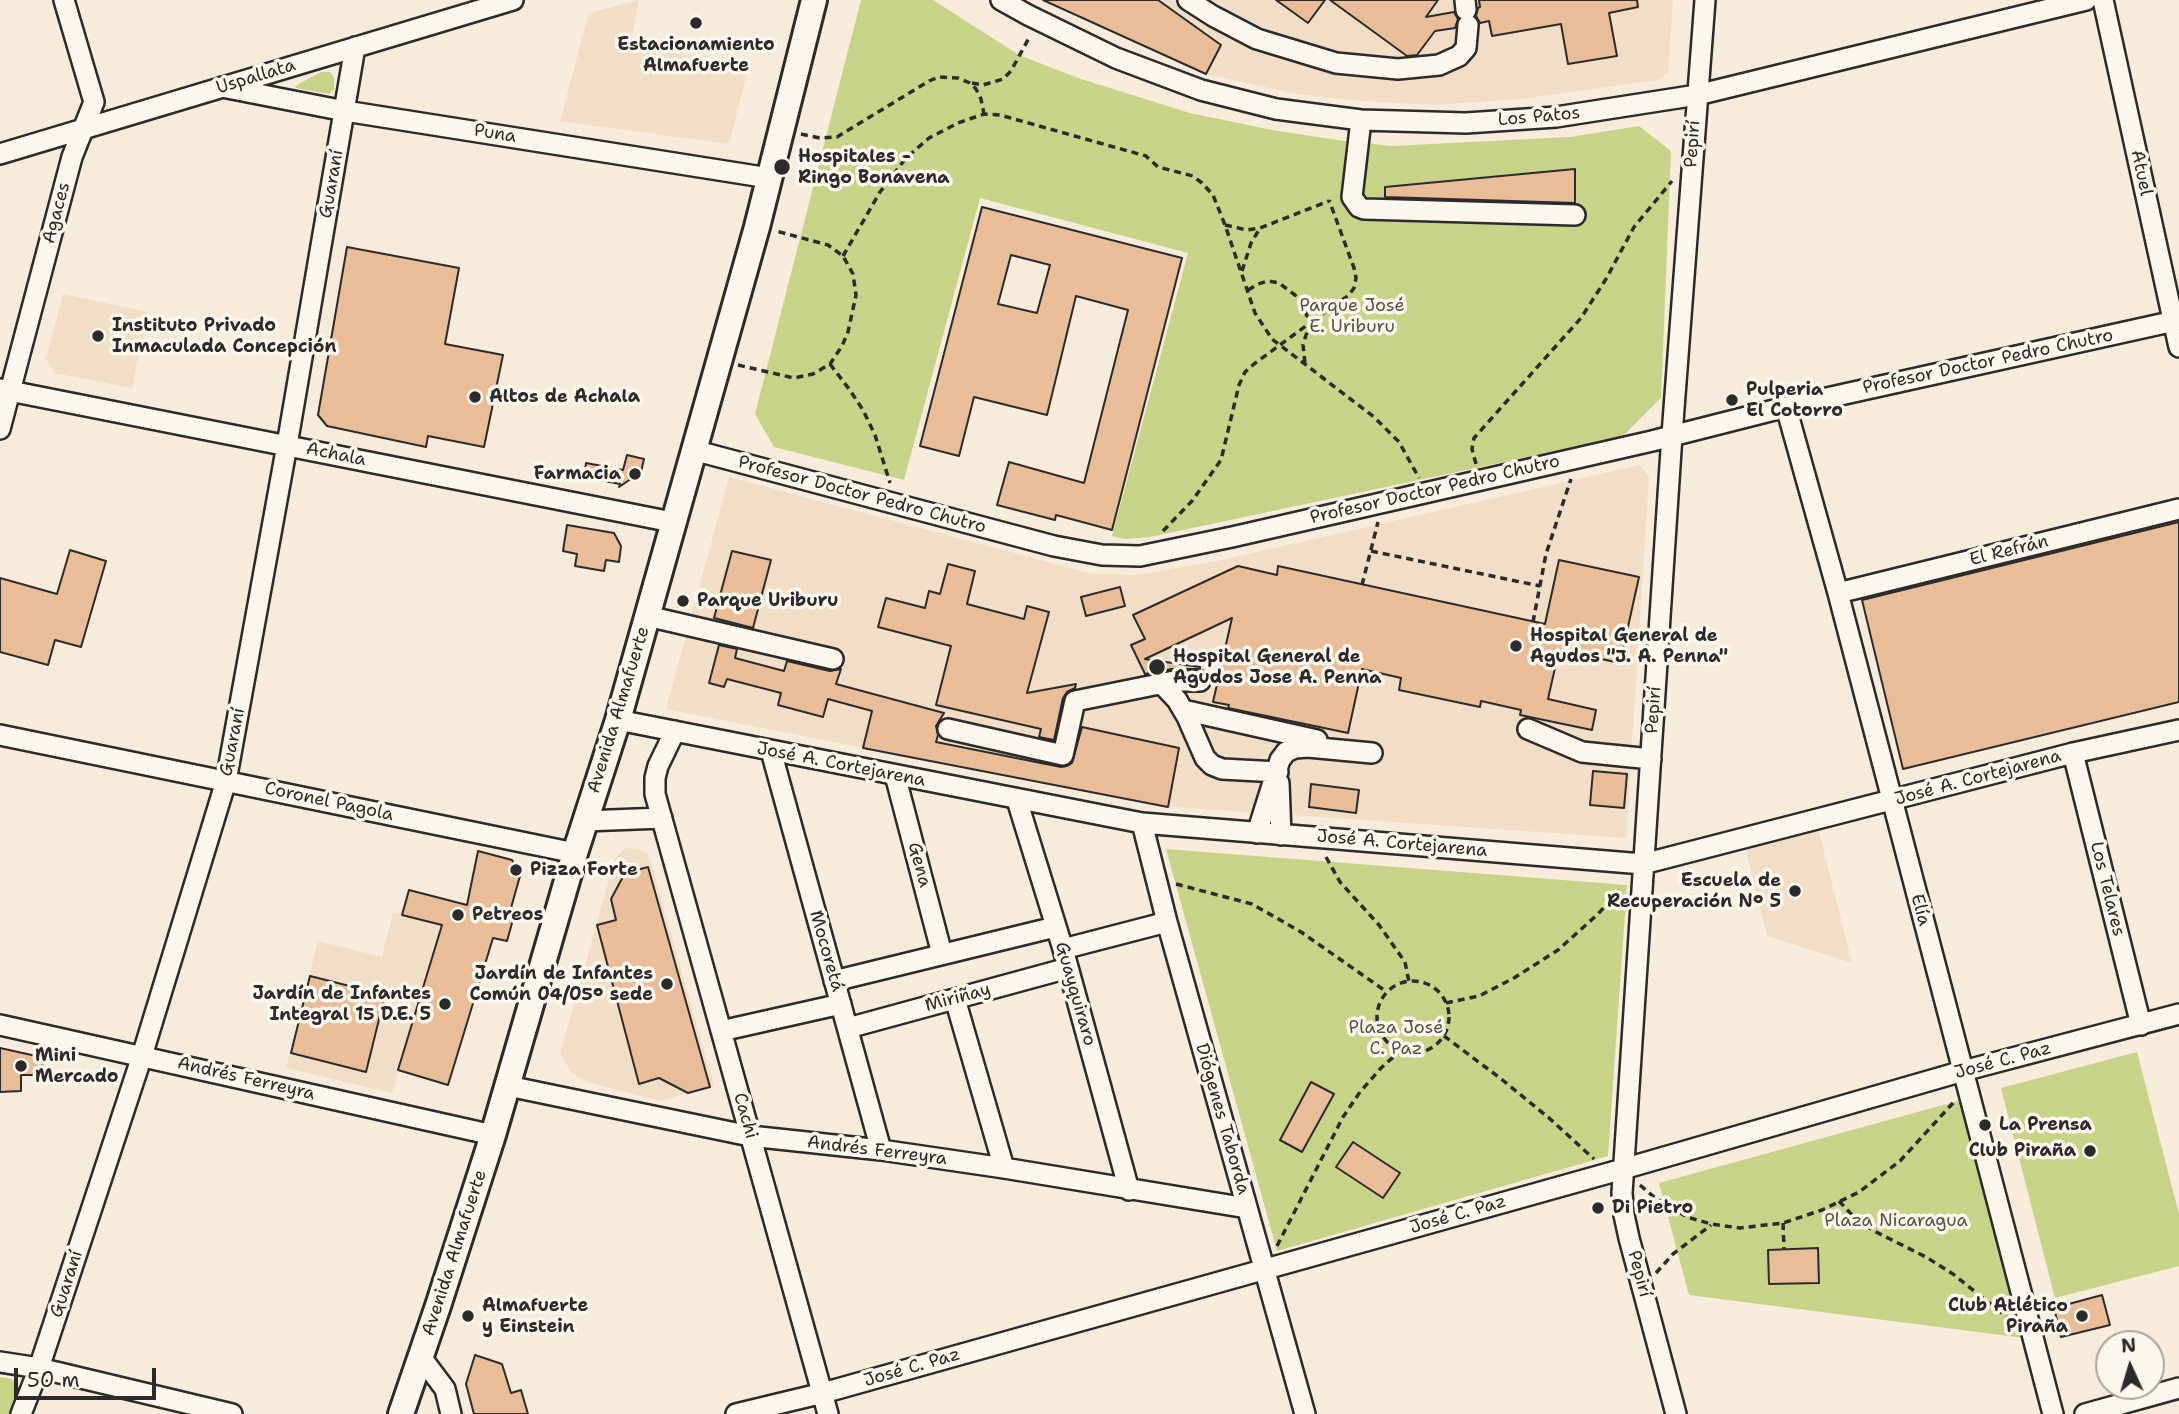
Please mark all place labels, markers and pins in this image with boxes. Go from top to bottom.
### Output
marker: Estacionamiento Almafuerte [688,15,704,31]
place label: Estacionamiento Almafuerte [617,34,775,76]
place label: Hospitales - Ringo Bonavena [798,146,950,188]
marker: Hospitales - Ringo Bonavena [772,157,792,177]
place label: Instituto Privado Inmaculada Concepción [112,315,336,358]
marker: Instituto Privado Inmaculada Concepción [90,328,106,344]
place label: Pulperia El Cotorro [1746,379,1843,422]
place label: Altos de Achala [489,386,640,408]
marker: Altos de Achala [467,389,483,405]
marker: Pulperia El Cotorro [1724,392,1740,408]
place label: Farmacia [534,463,621,485]
marker: Farmacia [627,466,643,482]
place label: Parque Uriburu [697,590,839,612]
marker: Parque Uriburu [675,593,691,609]
place label: Hospital General de Agudos "J. A. Penna" [1530,625,1728,668]
marker: Hospital General de Agudos "J. A. Penna" [1508,638,1524,654]
place label: Hospital General de Agudos Jose A. Penna [1173,646,1382,688]
marker: Hospital General de Agudos Jose A. Penna [1147,657,1167,677]
place label: Pizza Forte [530,859,638,881]
marker: Pizza Forte [508,862,524,878]
place label: Escuela de Recuperación N° 5 [1607,870,1781,912]
marker: Escuela de Recuperación N° 5 [1787,883,1803,899]
place label: Petreos [472,904,543,926]
marker: Petreos [450,907,466,923]
place label: Jardín de Infantes Común 04/05° sede [470,963,653,1006]
marker: Jardín de Infantes Común 04/05° sede [659,976,675,992]
place label: Jardín de Infantes Integral 15 D.E. 5 [253,983,431,1026]
marker: Jardín de Infantes Integral 15 D.E. 5 [437,996,453,1012]
place label: Mini Mercado [35,1045,118,1088]
marker: Mini Mercado [13,1058,29,1074]
place label: La Prensa [1999,1114,2092,1136]
marker: La Prensa [1977,1117,1993,1133]
place label: Club Piraña [1969,1140,2076,1162]
marker: Club Piraña [2082,1143,2098,1159]
place label: Di Pietro [1612,1197,1693,1219]
marker: Di Pietro [1590,1200,1606,1216]
place label: Almafuerte y Einstein [482,1295,588,1338]
place label: Club Atlético Piraña [1948,1295,2068,1338]
marker: Almafuerte y Einstein [460,1308,476,1324]
marker: Club Atlético Piraña [2074,1308,2090,1324]

